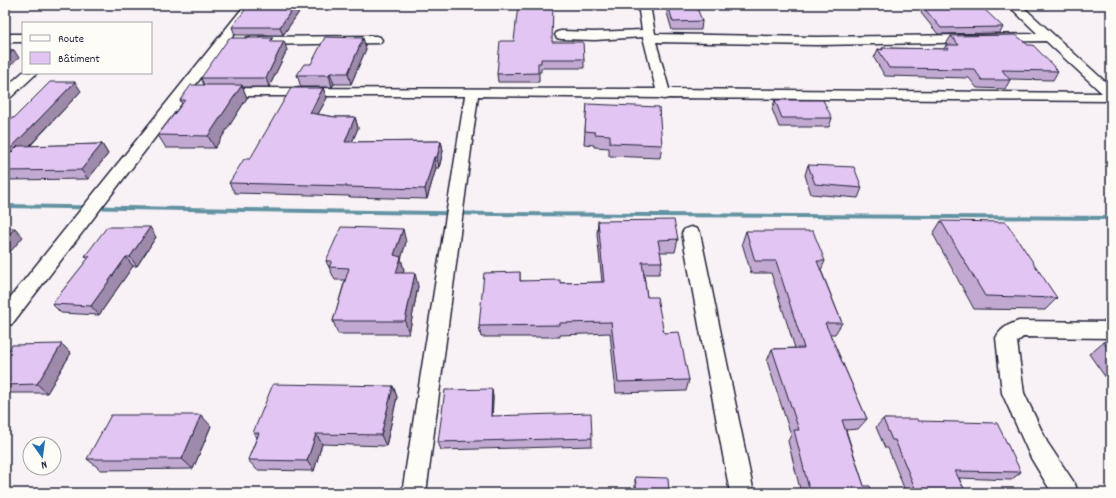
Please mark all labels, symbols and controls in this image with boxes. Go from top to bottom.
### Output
legend [22,22,152,74]
text: Route [58,31,84,48]
text: Bâtiment [58,51,100,68]
north arrow [22,436,62,476]
text: N [39,455,49,472]

